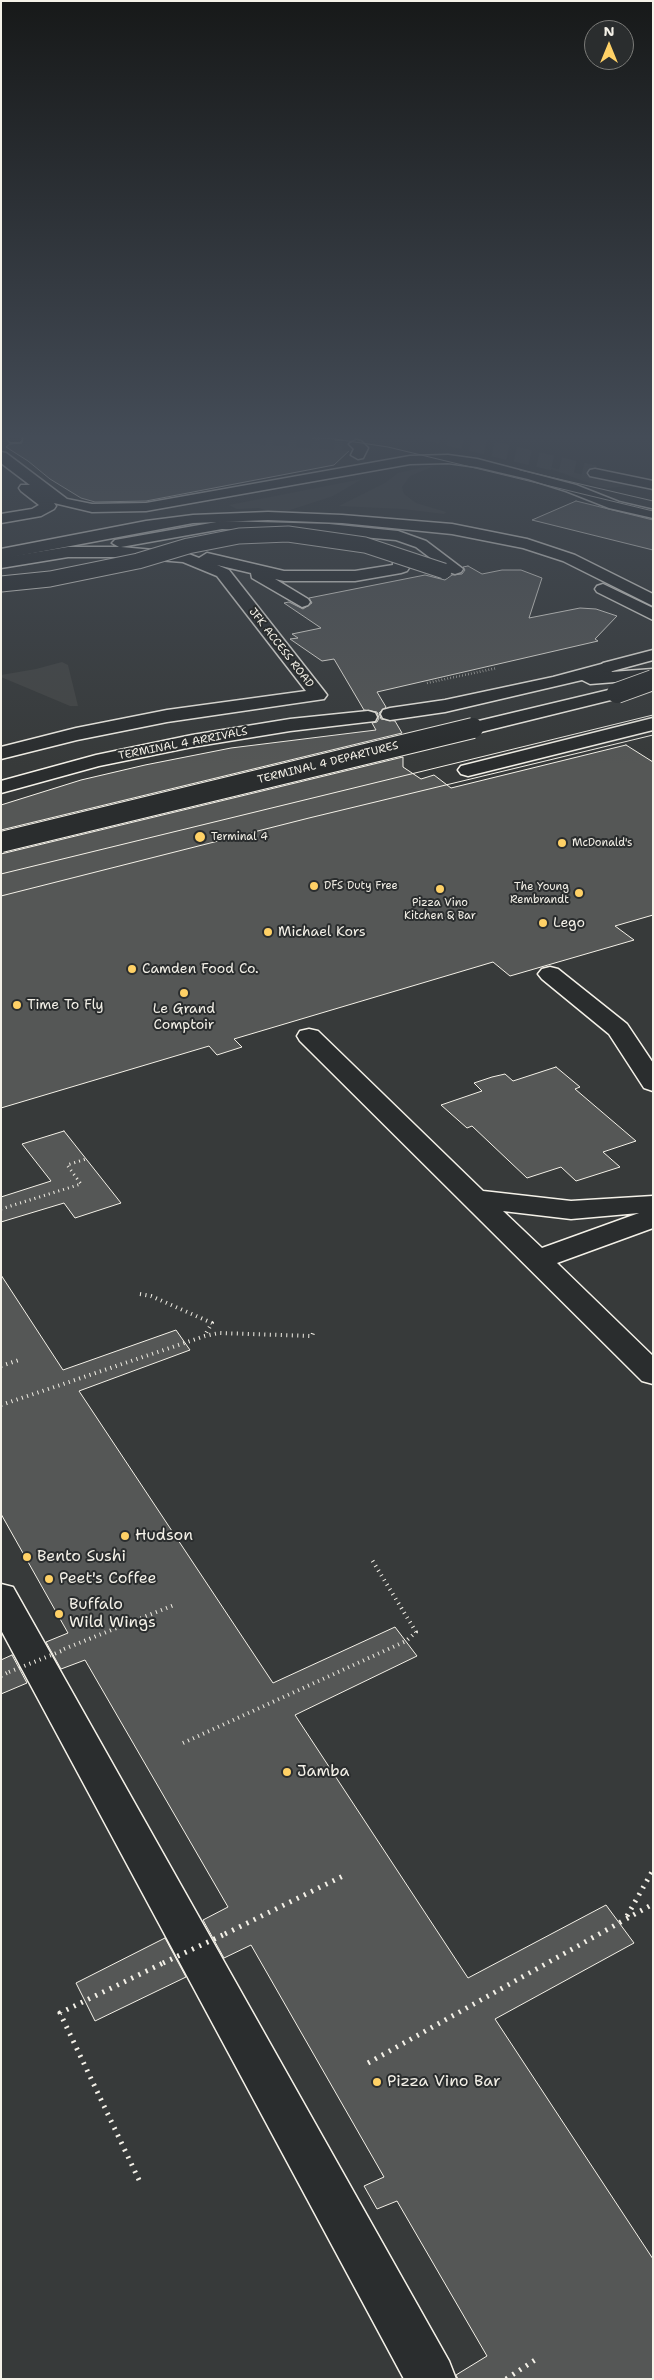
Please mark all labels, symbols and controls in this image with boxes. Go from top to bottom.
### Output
north arrow [584,20,634,70]
text: N [603,22,615,40]
street label: JFK ACCESS ROAD [246,605,316,691]
street label: TERMINAL 4 ARRIVALS [117,725,249,763]
street label: TERMINAL 4 DEPARTURES [256,739,400,787]
marker: Terminal 4 [193,830,207,844]
place label: Terminal 4 [211,830,268,844]
place label: McDonald's [572,836,632,850]
marker: McDonald's [556,837,568,849]
place label: DFS Duty Free [324,879,398,893]
marker: DFS Duty Free [308,880,320,892]
place label: The Young Rembrandt [510,880,569,906]
marker: Pizza Vino Kitchen & Bar [434,883,446,895]
marker: The Young Rembrandt [573,887,585,899]
place label: Pizza Vino Kitchen & Bar [404,896,476,922]
place label: Lego [553,915,585,931]
marker: Lego [537,917,549,929]
place label: Michael Kors [278,924,366,940]
marker: Michael Kors [262,926,274,938]
place label: Camden Food Co. [142,961,259,977]
marker: Camden Food Co. [126,963,138,975]
marker: Le Grand Comptoir [178,987,190,999]
place label: Time To Fly [27,997,104,1013]
marker: Time To Fly [11,999,23,1011]
place label: Le Grand Comptoir [153,1001,215,1034]
place label: Hudson [135,1526,193,1546]
marker: Hudson [119,1530,131,1542]
place label: Bento Sushi [37,1547,126,1567]
marker: Bento Sushi [21,1551,33,1563]
place label: Peet's Coffee [59,1569,157,1589]
marker: Peet's Coffee [43,1573,55,1585]
place label: Buffalo Wild Wings [69,1595,156,1633]
marker: Buffalo Wild Wings [53,1608,65,1620]
place label: Jamba [297,1762,349,1782]
marker: Jamba [281,1766,293,1778]
place label: Pizza Vino Bar [387,2072,501,2092]
marker: Pizza Vino Bar [371,2076,383,2088]

